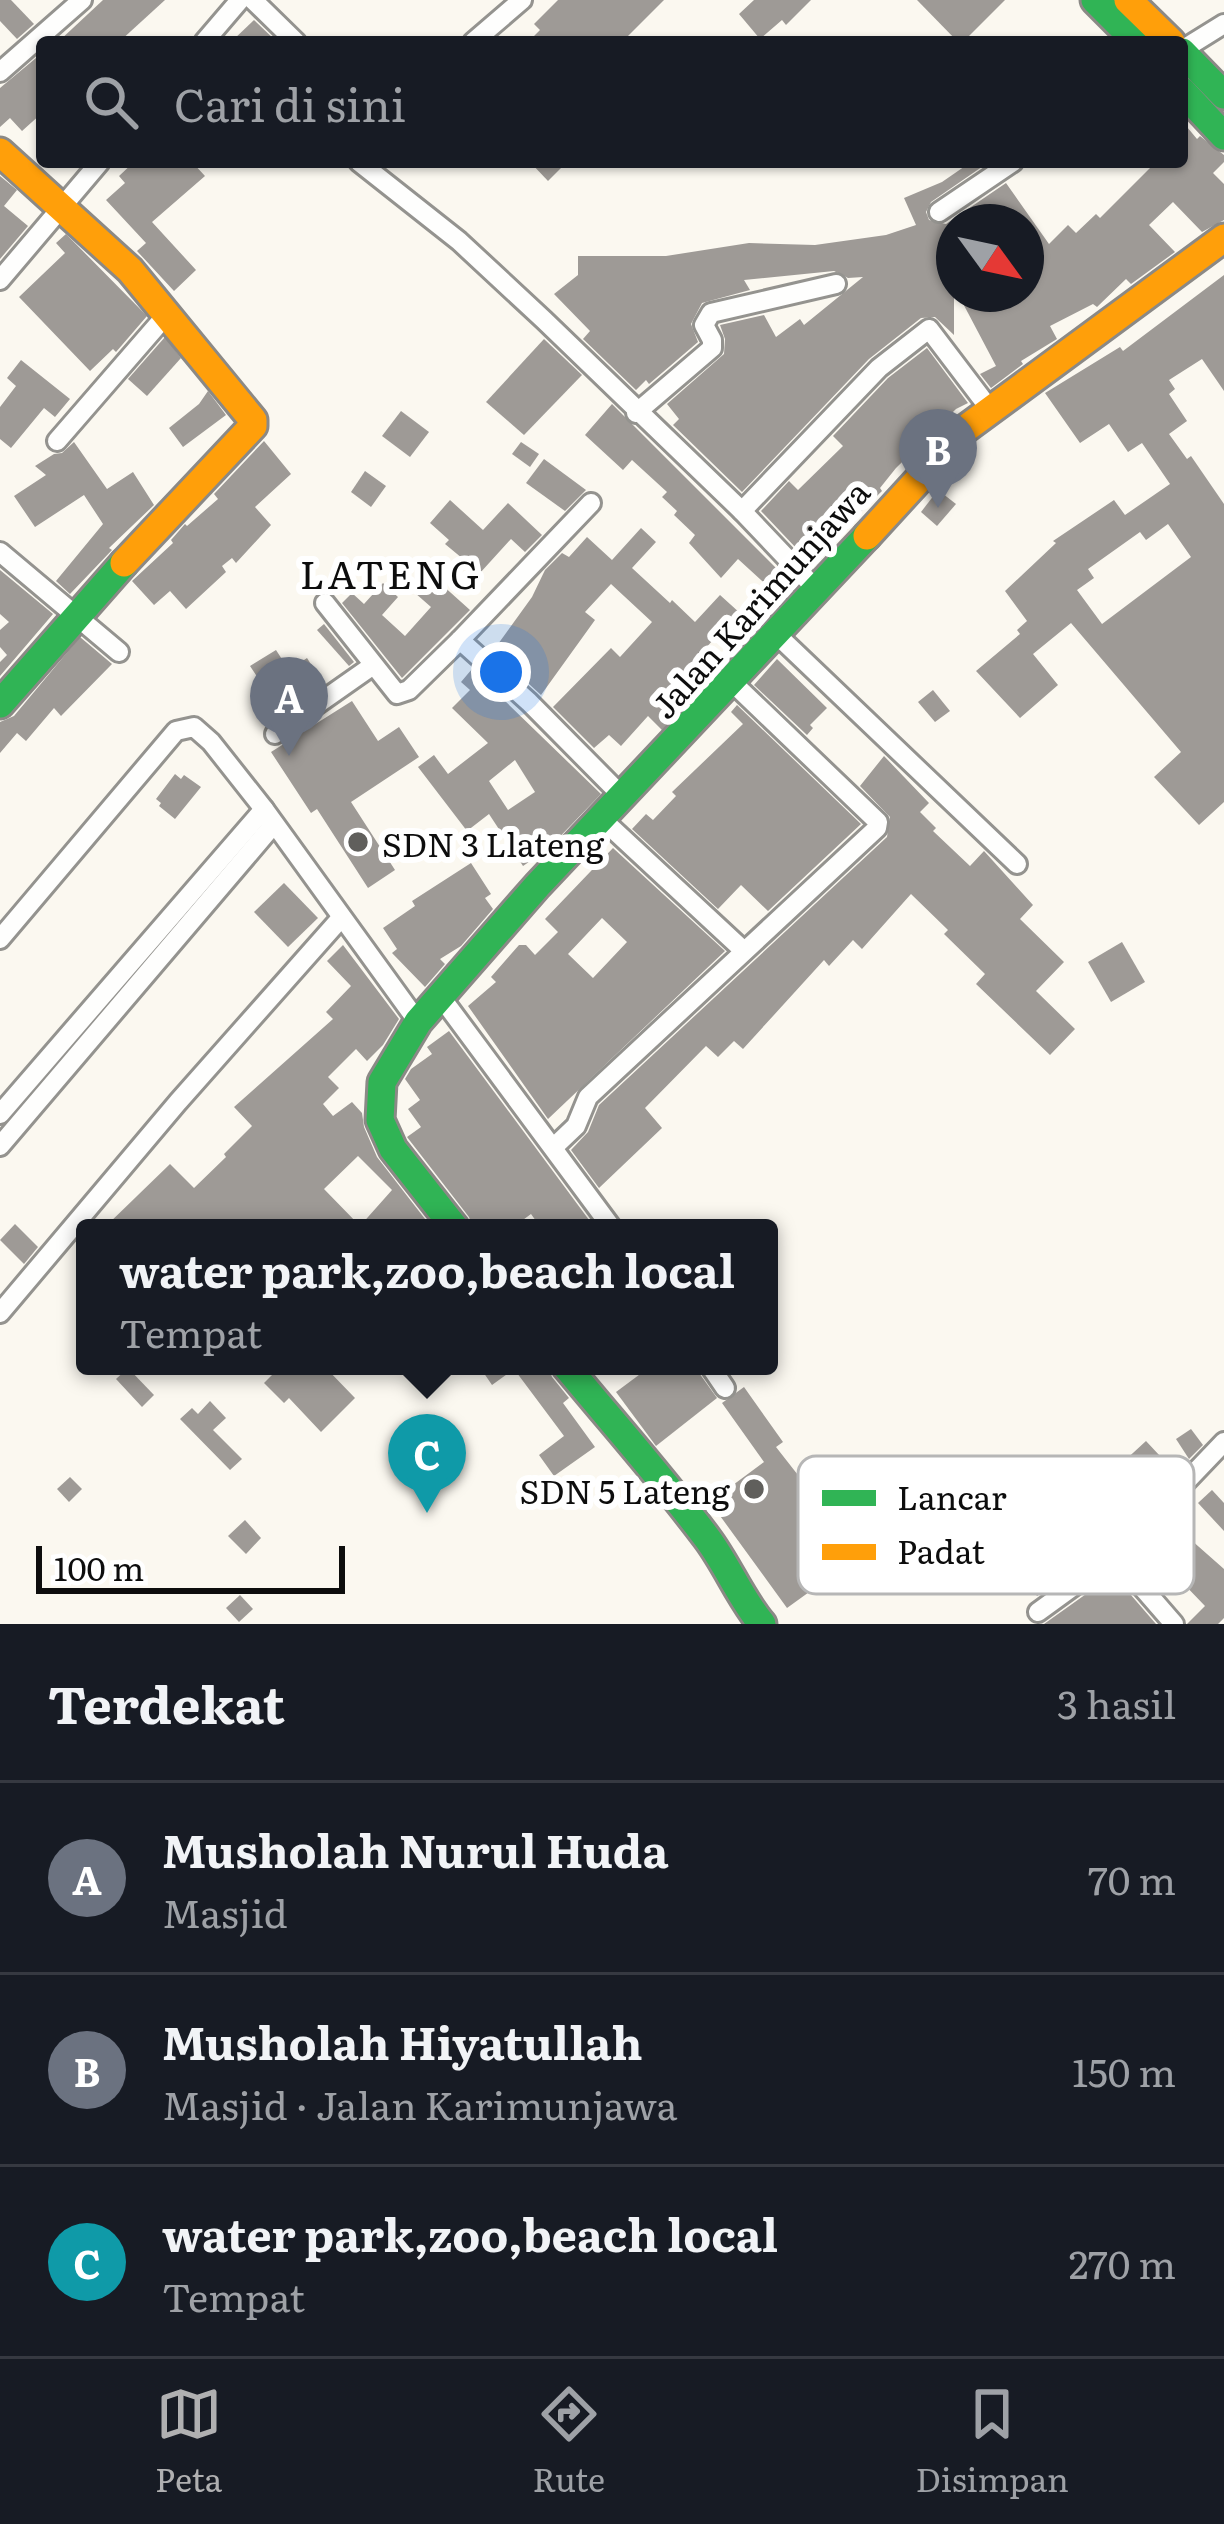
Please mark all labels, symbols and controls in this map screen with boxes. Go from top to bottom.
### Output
search box [36,36,1188,168]
icon: search [78,69,144,135]
text: Cari di sini [174,69,406,136]
north arrow [936,204,1044,312]
pin: B [899,409,977,508]
street label: Jalan Karimunjawa [638,468,880,728]
district label: LATENG [300,543,482,601]
your location [471,642,531,702]
pin: A [250,657,328,756]
place label: SDN 3 Llateng [382,818,605,867]
marker: SDN 3 Llateng [345,829,371,855]
popup [76,1219,778,1375]
text: water park,zoo,beach local [119,1235,735,1302]
text: Tempat [119,1302,262,1360]
pin: C [388,1414,466,1513]
legend [798,1456,1194,1594]
place label: SDN 5 Lateng [519,1465,731,1514]
text: Lancar [897,1471,1007,1520]
marker: SDN 5 Lateng [741,1476,767,1502]
text: Padat [897,1525,985,1574]
scale bar [36,1540,345,1593]
text: 100 m [54,1542,144,1591]
text: Terdekat [48,1664,285,1740]
text: 3 hasil [1057,1673,1176,1731]
text: Musholah Nurul Huda [162,1815,668,1882]
text: A [72,1849,102,1907]
text: 70 m [1088,1849,1176,1907]
text: Masjid [162,1882,288,1940]
text: Musholah Hiyatullah [162,2007,643,2074]
text: B [74,2041,100,2099]
text: 150 m [1072,2041,1176,2099]
text: Masjid · Jalan Karimunjawa [162,2074,678,2132]
text: water park,zoo,beach local [162,2199,778,2266]
text: C [73,2233,101,2291]
text: 270 m [1069,2233,1176,2291]
text: Tempat [162,2266,305,2324]
tab: Peta [155,2381,222,2502]
tab: Rute [533,2381,605,2502]
tab: Disimpan [915,2381,1069,2502]

